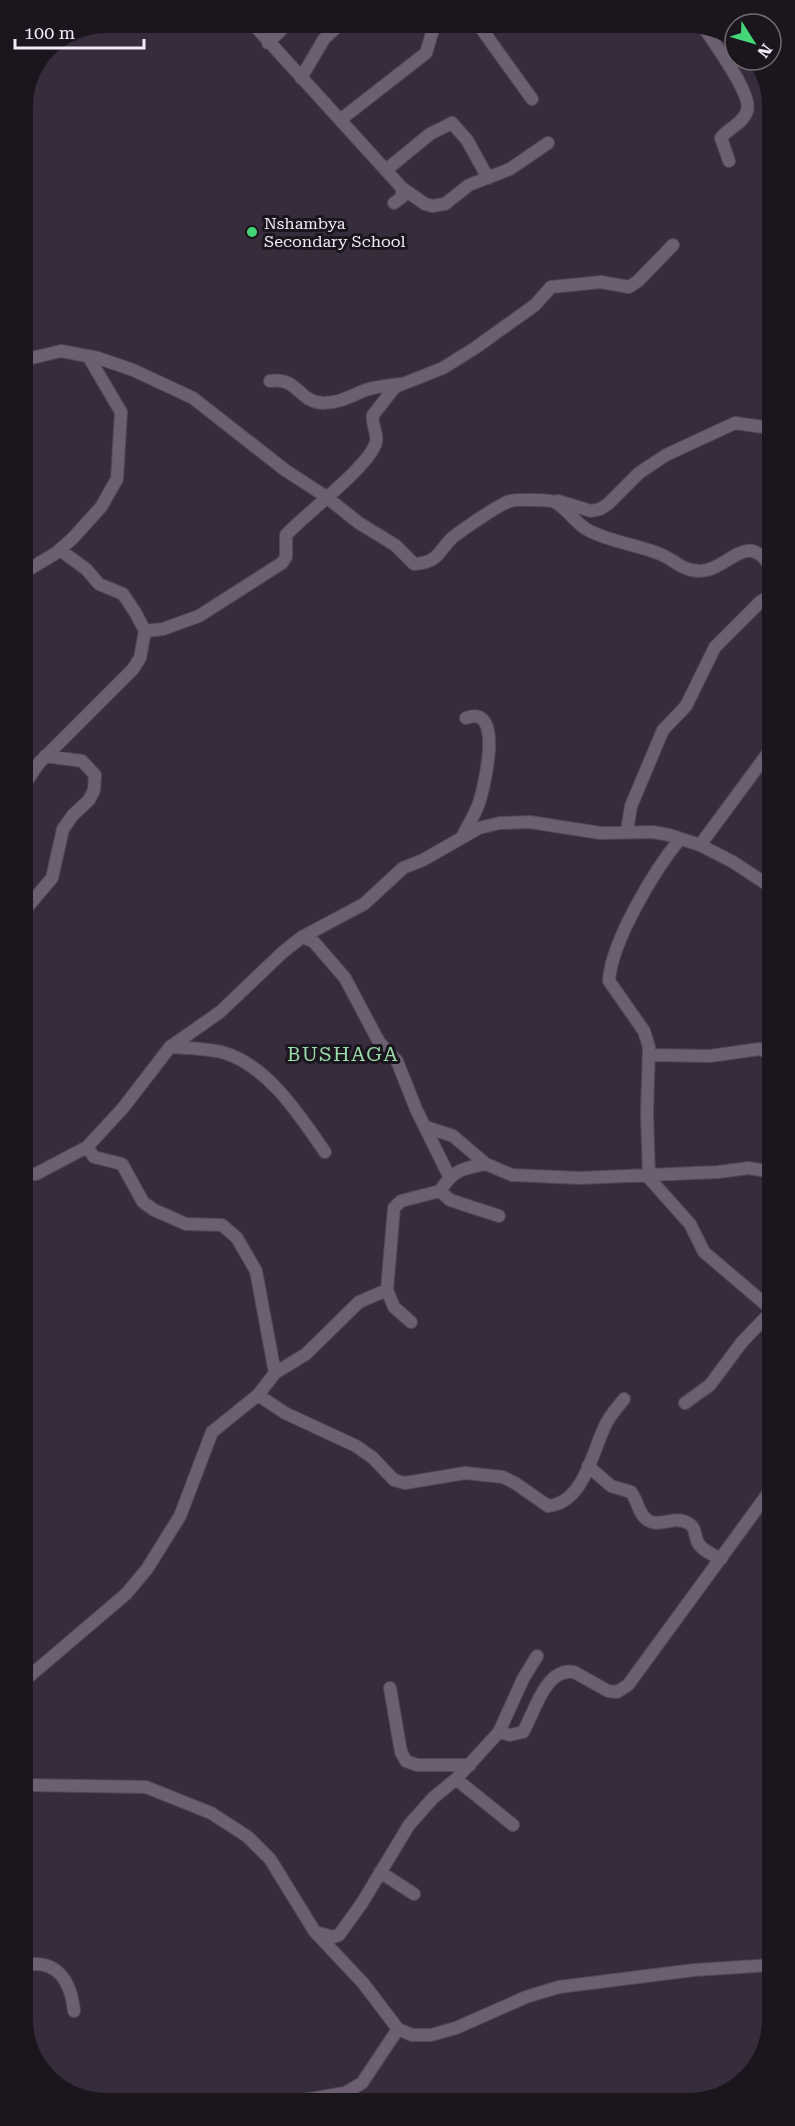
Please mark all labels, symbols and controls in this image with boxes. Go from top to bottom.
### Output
scale bar [15,12,144,50]
north arrow [723,12,783,72]
text: 100 m [24,22,75,43]
text: N [753,40,776,61]
place label: Nshambya Secondary School [264,214,406,251]
marker: Nshambya Secondary School [245,225,259,239]
district label: BUSHAGA [287,1042,399,1066]

